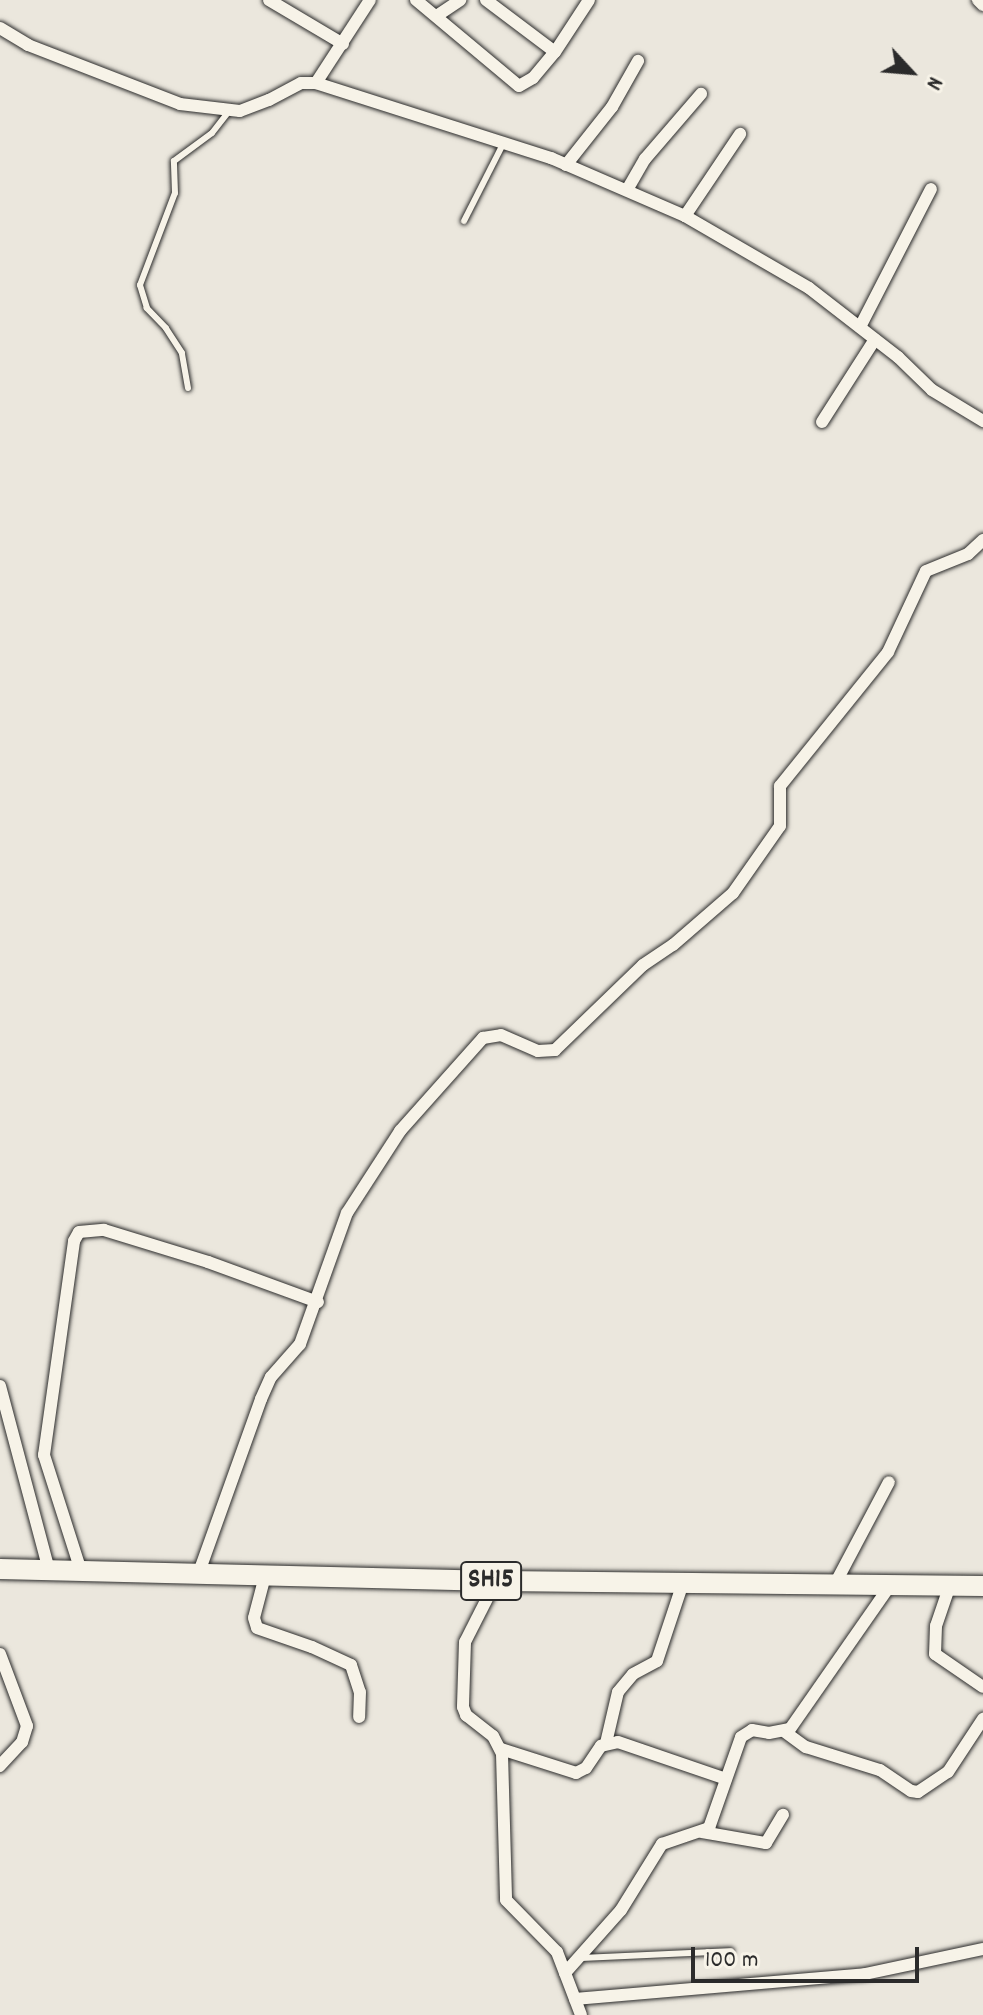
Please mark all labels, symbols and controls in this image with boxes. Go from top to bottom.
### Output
north arrow [871,32,951,112]
text: N [917,71,949,94]
road number: SH15 [459,1557,523,1605]
scale bar [695,1931,923,1981]
text: 100 m [705,1944,758,1978]

